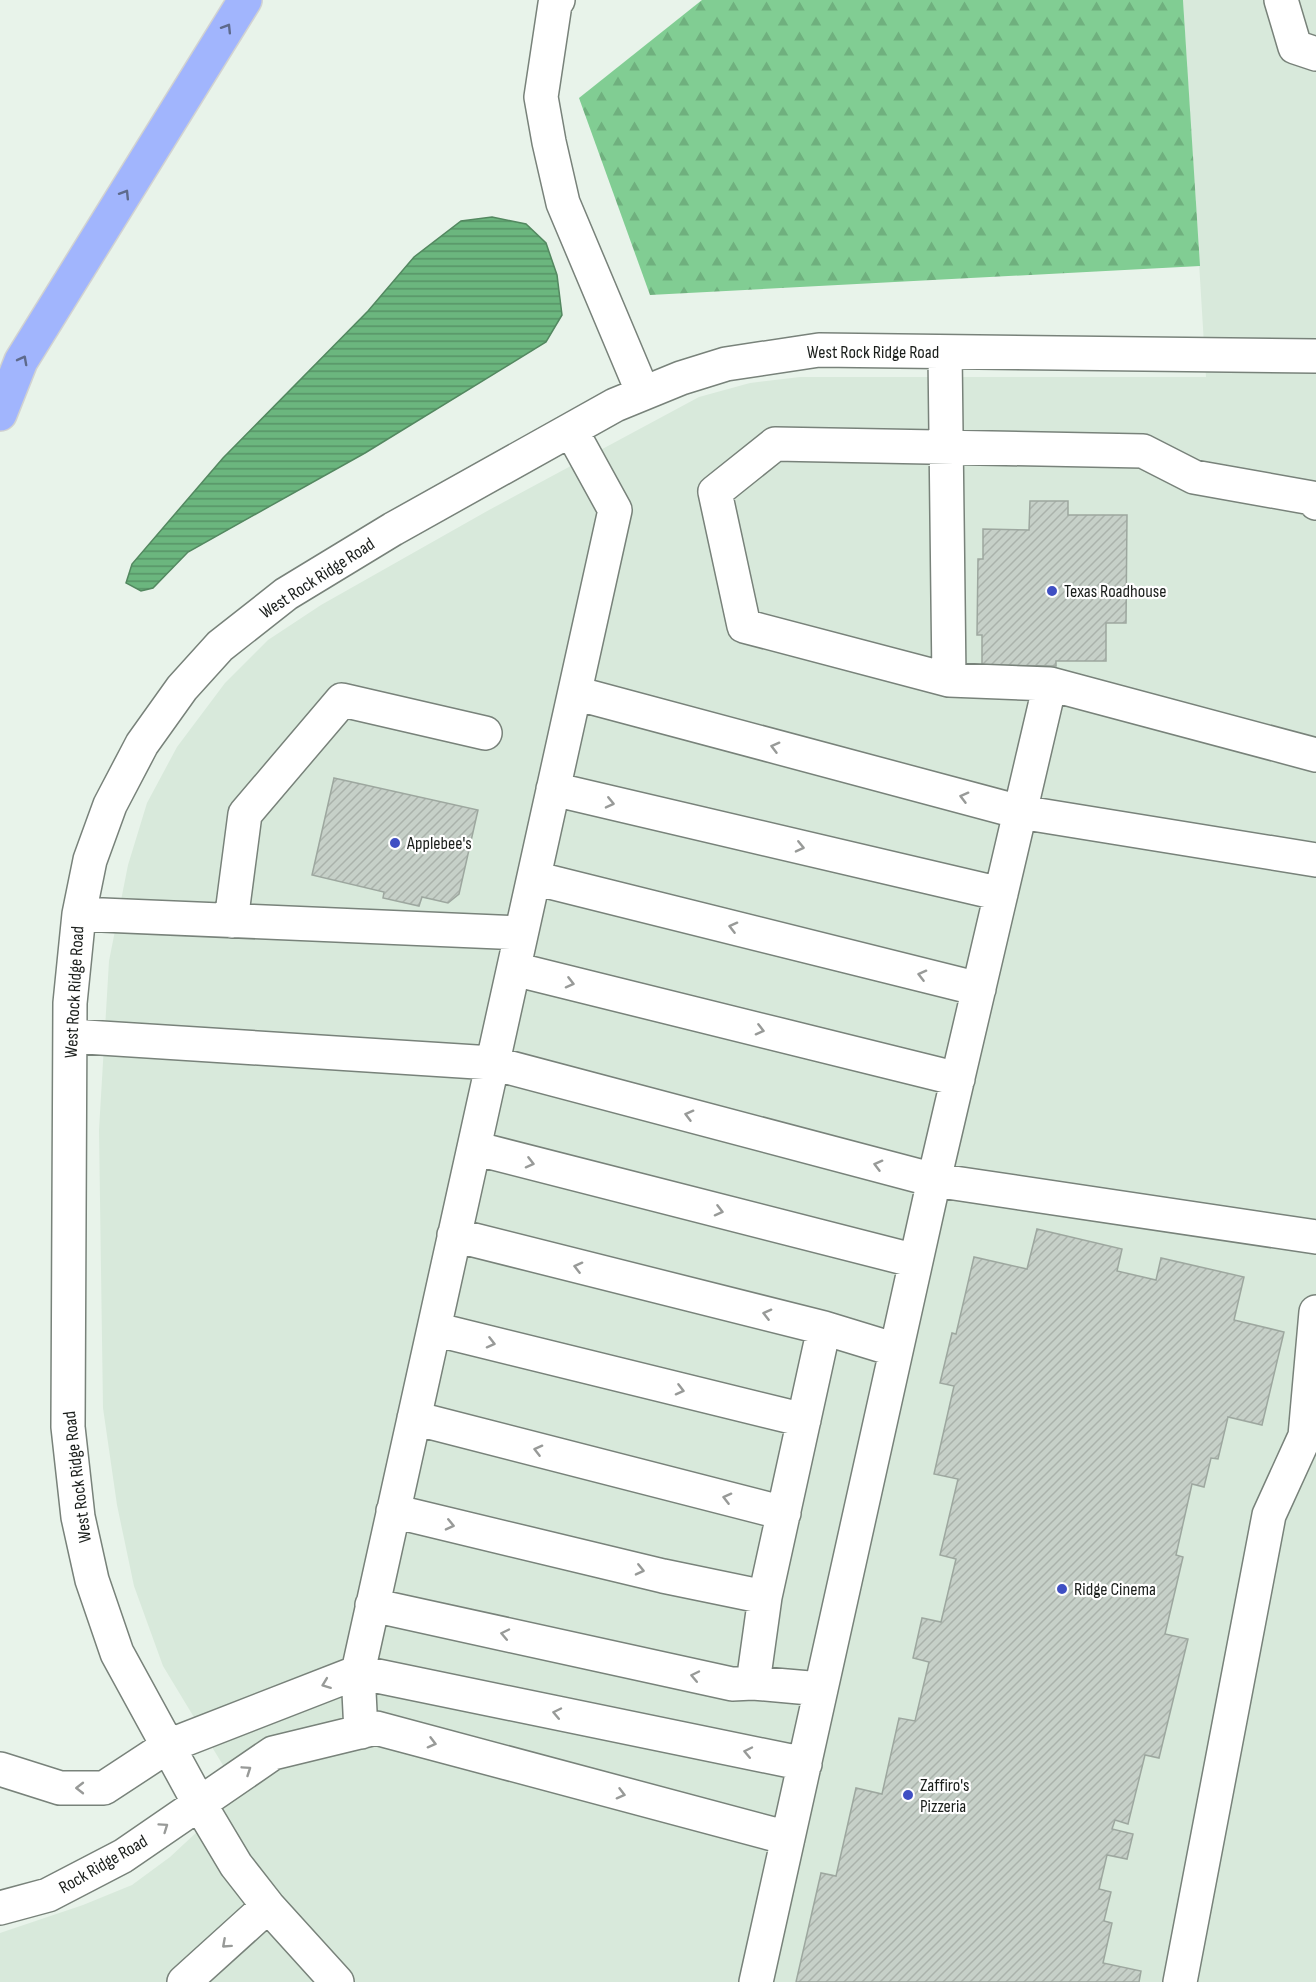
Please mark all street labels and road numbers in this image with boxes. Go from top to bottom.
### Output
street label: West Rock Ridge Road [807,342,939,363]
street label: West Rock Ridge Road [256,534,378,623]
street label: West Rock Ridge Road [61,925,88,1059]
street label: West Rock Ridge Road [59,1410,96,1544]
street label: Rock Ridge Road [55,1831,151,1898]

